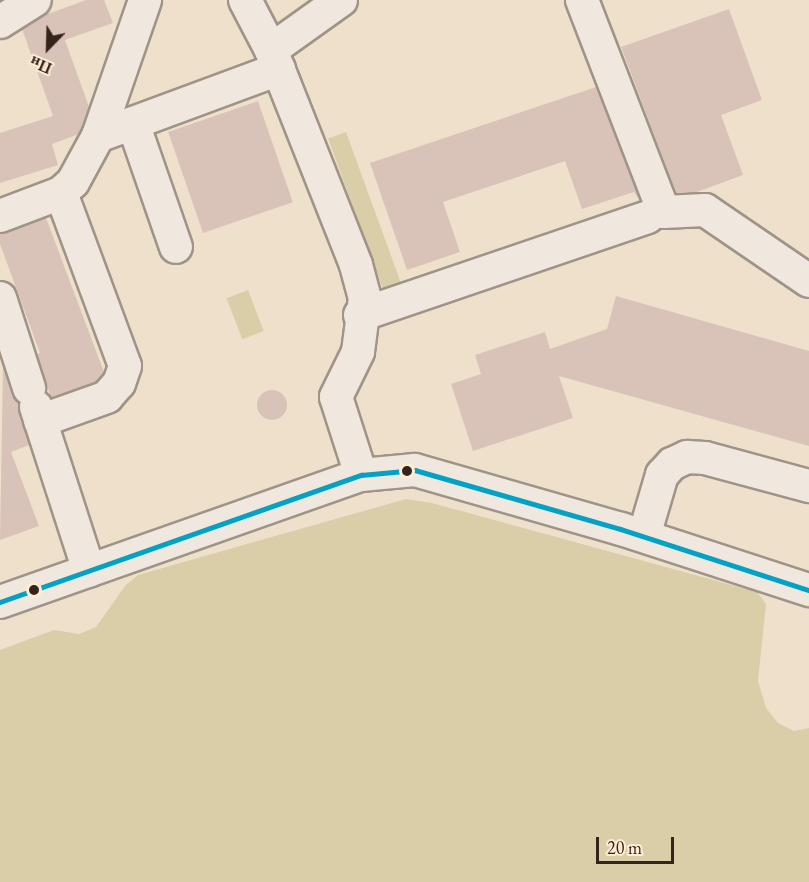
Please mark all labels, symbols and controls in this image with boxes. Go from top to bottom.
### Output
north arrow [18,18,78,78]
text: Пн [27,51,55,79]
unlabelled marker [401,465,413,477]
unlabelled marker [28,584,40,596]
scale bar [599,825,677,863]
text: 20 m [607,836,642,859]

